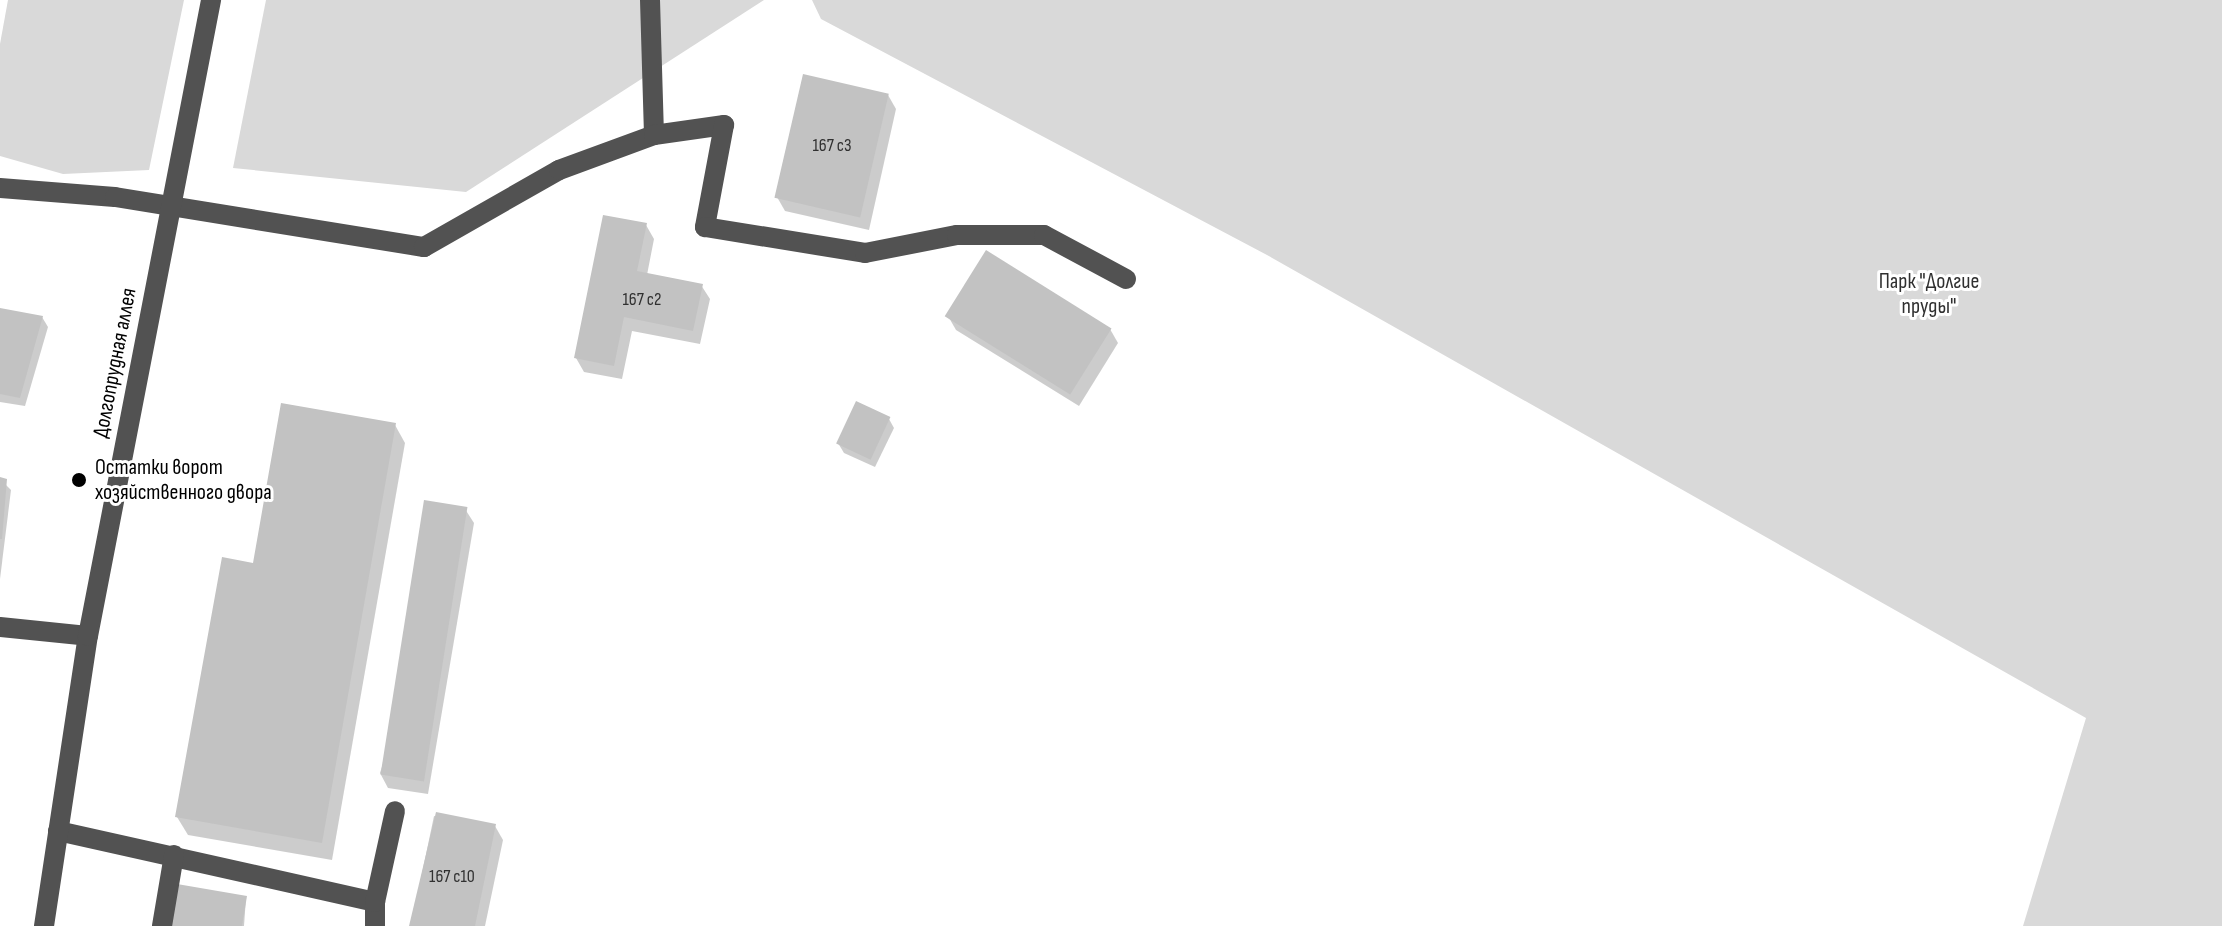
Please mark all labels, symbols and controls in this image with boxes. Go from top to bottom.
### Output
house number: 167 с3 [813,135,851,157]
park label: Парк "Долгие пруды" [1879,268,1979,320]
street label: Долгопрудная аллея [88,286,142,440]
house number: 167 с2 [623,289,661,311]
place label: Остатки ворот хозяйственного двора [95,454,272,506]
marker: Остатки ворот хозяйственного двора [70,471,88,489]
house number: 167 с10 [429,866,475,888]

